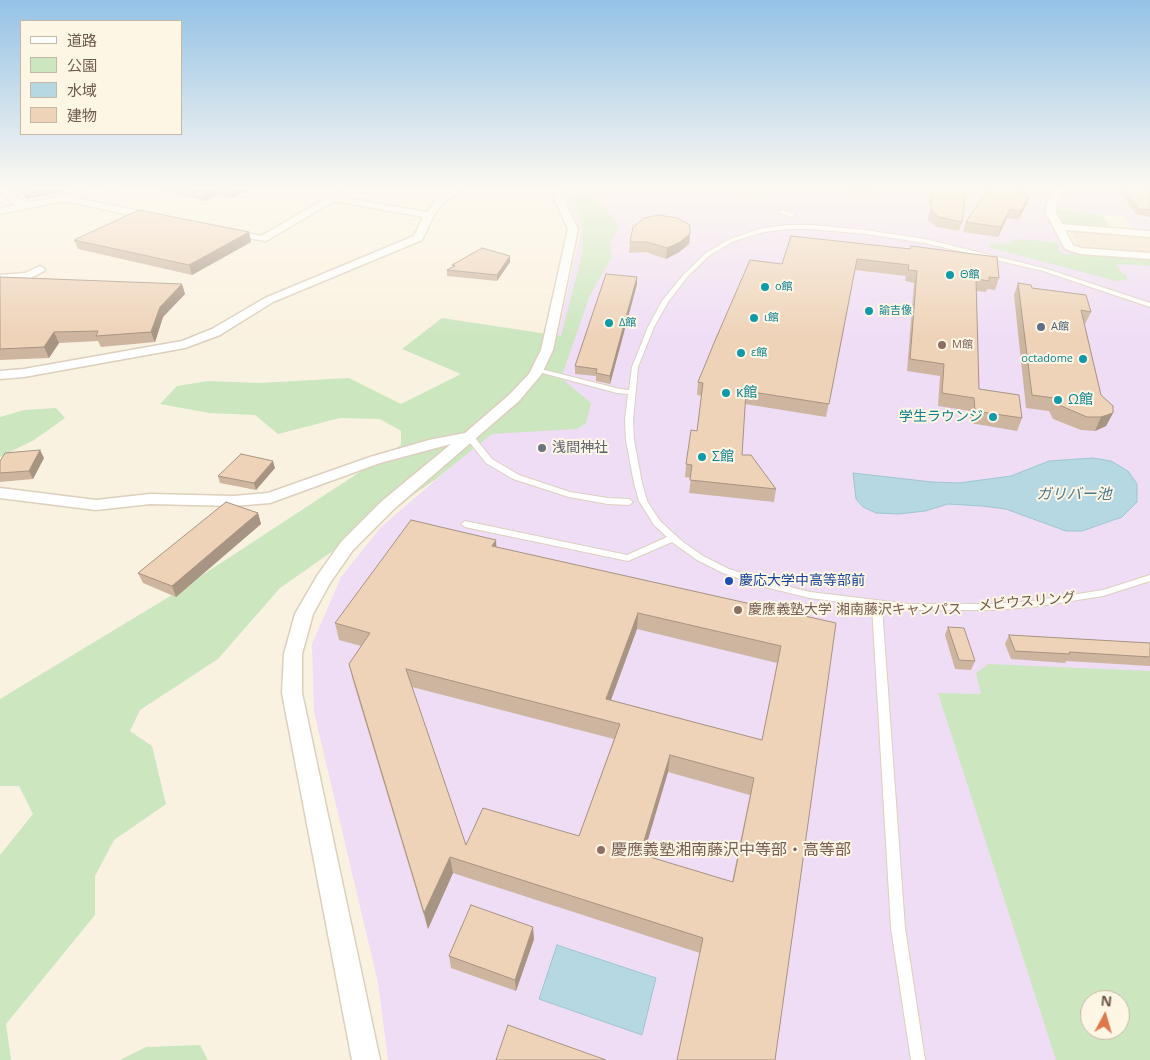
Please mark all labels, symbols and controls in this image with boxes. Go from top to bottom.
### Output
legend [20,20,182,135]
text: 道路 [67,30,97,50]
text: 公園 [67,55,97,75]
text: 水域 [67,80,97,100]
text: 建物 [67,105,97,125]
place label: Θ館 [960,268,980,282]
marker: Θ館 [944,269,956,281]
place label: ο館 [775,280,793,294]
marker: ο館 [759,281,771,293]
place label: 諭吉像 [879,304,912,318]
marker: 諭吉像 [863,305,875,317]
place label: ι館 [764,311,779,325]
marker: ι館 [748,312,760,324]
place label: Δ館 [619,316,636,330]
marker: Δ館 [603,317,615,329]
place label: A館 [1051,320,1069,334]
marker: A館 [1035,321,1047,333]
place label: Μ館 [952,338,973,352]
marker: Μ館 [936,339,948,351]
place label: ε館 [751,346,767,360]
marker: ε館 [735,347,747,359]
place label: octadome [1021,352,1073,366]
marker: octadome [1077,353,1089,365]
place label: κ館 [736,385,757,401]
marker: κ館 [720,387,732,399]
place label: Ω館 [1068,392,1093,408]
marker: Ω館 [1052,394,1064,406]
place label: 学生ラウンジ [899,409,983,425]
marker: 学生ラウンジ [987,411,999,423]
place label: 浅間神社 [552,440,608,456]
marker: 浅間神社 [536,442,548,454]
place label: Σ館 [712,449,734,465]
marker: Σ館 [696,451,708,463]
water label: ガリバー池 [1037,486,1111,504]
place label: 慶応大学中高等部前 [739,573,865,589]
marker: 慶応大学中高等部前 [723,575,735,587]
street label: メビウスリング [977,589,1077,615]
place label: 慶應義塾大学 湘南藤沢キャンパス [748,602,962,618]
marker: 慶應義塾大学 湘南藤沢キャンパス [732,604,744,616]
place label: 慶應義塾湘南藤沢中等部・高等部 [611,840,851,860]
marker: 慶應義塾湘南藤沢中等部・高等部 [595,844,607,856]
north arrow [1080,990,1130,1040]
text: N [1100,991,1113,1011]

